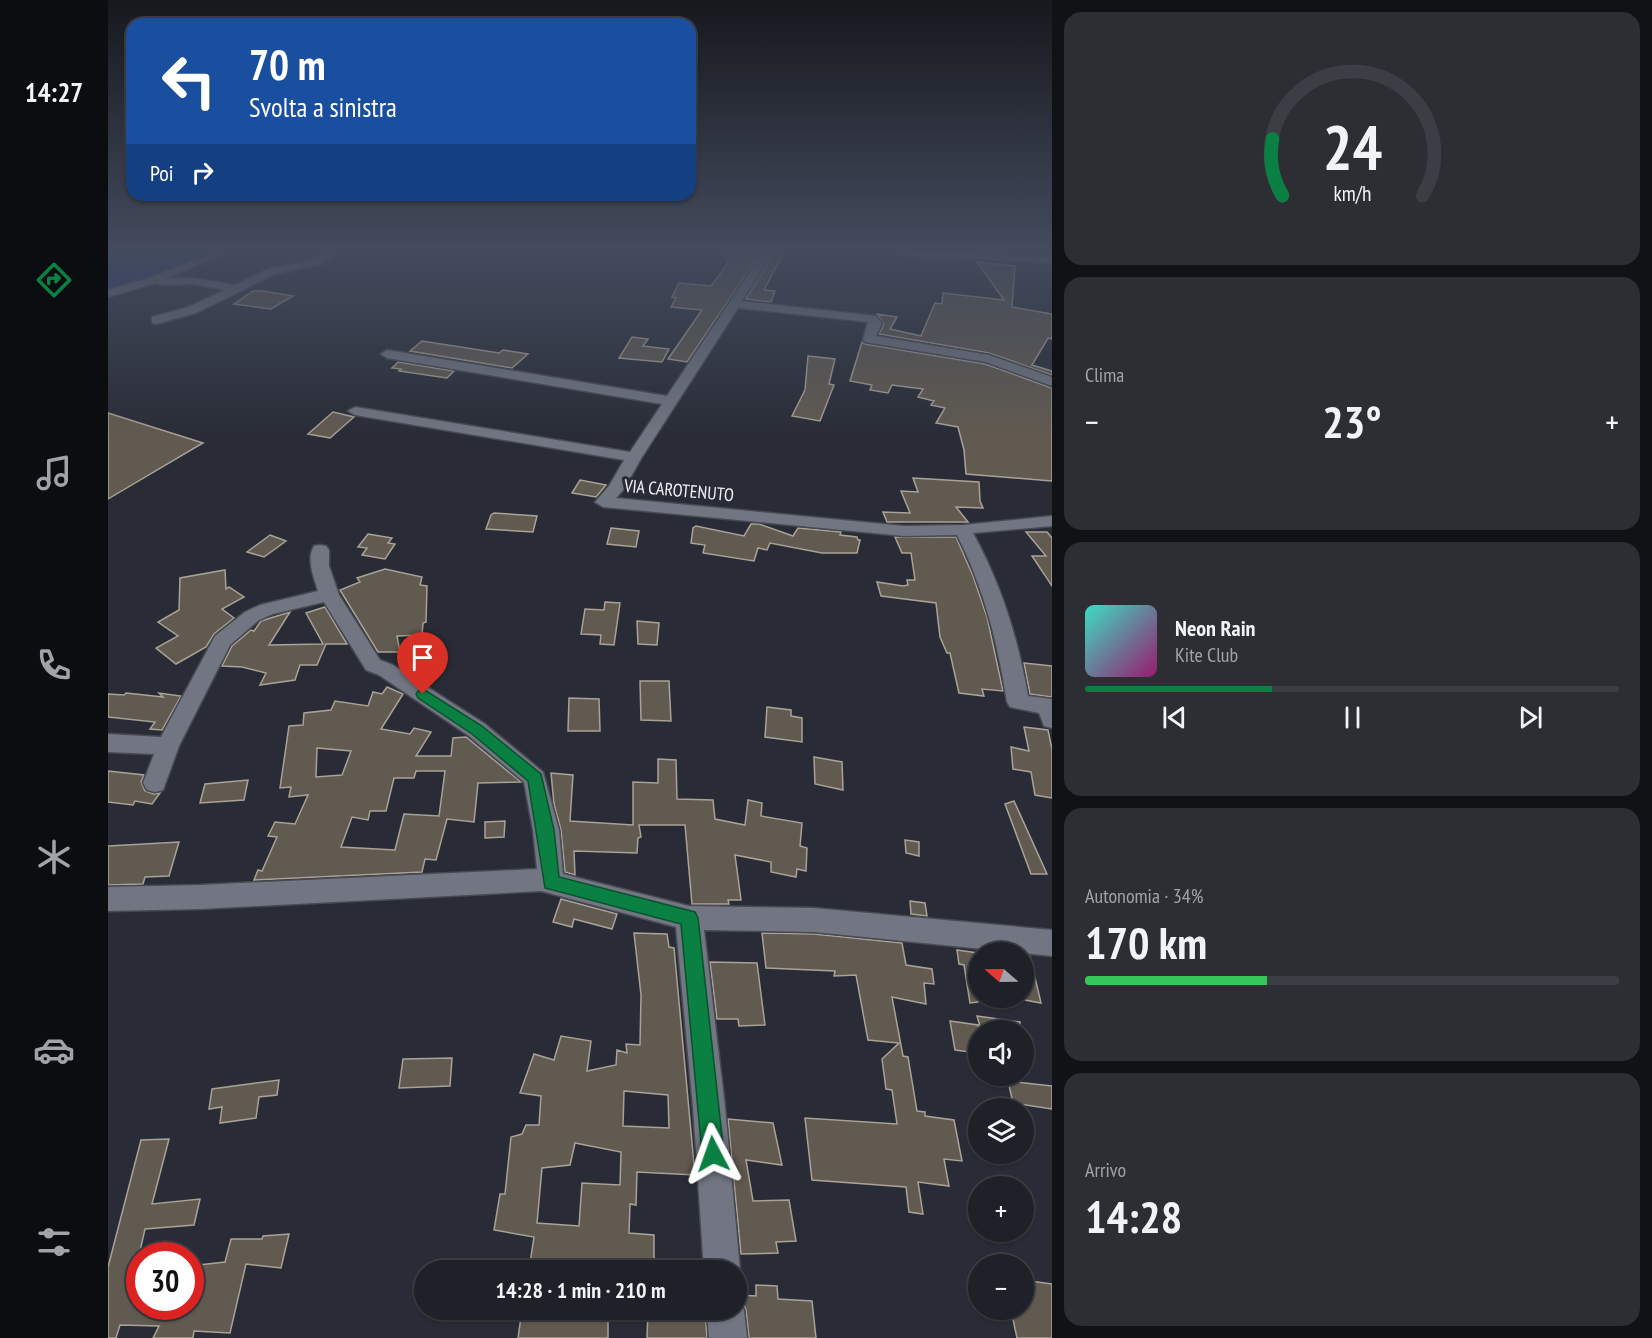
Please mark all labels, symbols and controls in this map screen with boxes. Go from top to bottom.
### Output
text: 70 m [249,37,326,92]
icon: left [150,42,228,120]
text: 14:27 [25,75,83,109]
text: Svolta a sinistra [249,90,397,124]
text: 24 [1322,106,1382,187]
icon: right [186,156,219,189]
text: Poi [150,159,174,187]
text: km/h [1333,179,1371,207]
icon: directions [33,259,75,301]
text: Clima [1085,362,1124,388]
text: 23° [1322,392,1382,450]
text: − [1085,400,1099,443]
text: + [1605,400,1619,443]
icon: music [33,452,75,494]
street label: VIA CAROTENUTO [622,474,735,506]
text: Neon Rain [1175,614,1255,642]
pin [397,632,448,694]
icon: arrive [406,641,439,674]
text: Kite Club [1175,642,1238,668]
icon: phone [33,644,75,686]
icon: previous [1158,701,1191,734]
icon: pause [1336,701,1369,734]
icon: next [1514,701,1547,734]
icon: climate [33,836,75,878]
text: Autonomia · 34% [1085,883,1203,909]
text: 170 km [1085,913,1207,971]
north arrow [968,942,1034,1008]
map controls [968,942,1034,1320]
button: sound [968,1020,1034,1086]
icon: car [33,1029,75,1071]
button: layers [968,1098,1034,1164]
position arrow [681,1122,745,1186]
text: Arrivo [1085,1157,1126,1183]
button: + [968,1176,1034,1242]
text: 14:28 [1085,1187,1182,1245]
icon: filters [33,1221,75,1263]
speed limit sign: 30 [126,1242,204,1320]
button: − [968,1254,1034,1320]
text: 14:28 · 1 min · 210 m [495,1276,666,1304]

